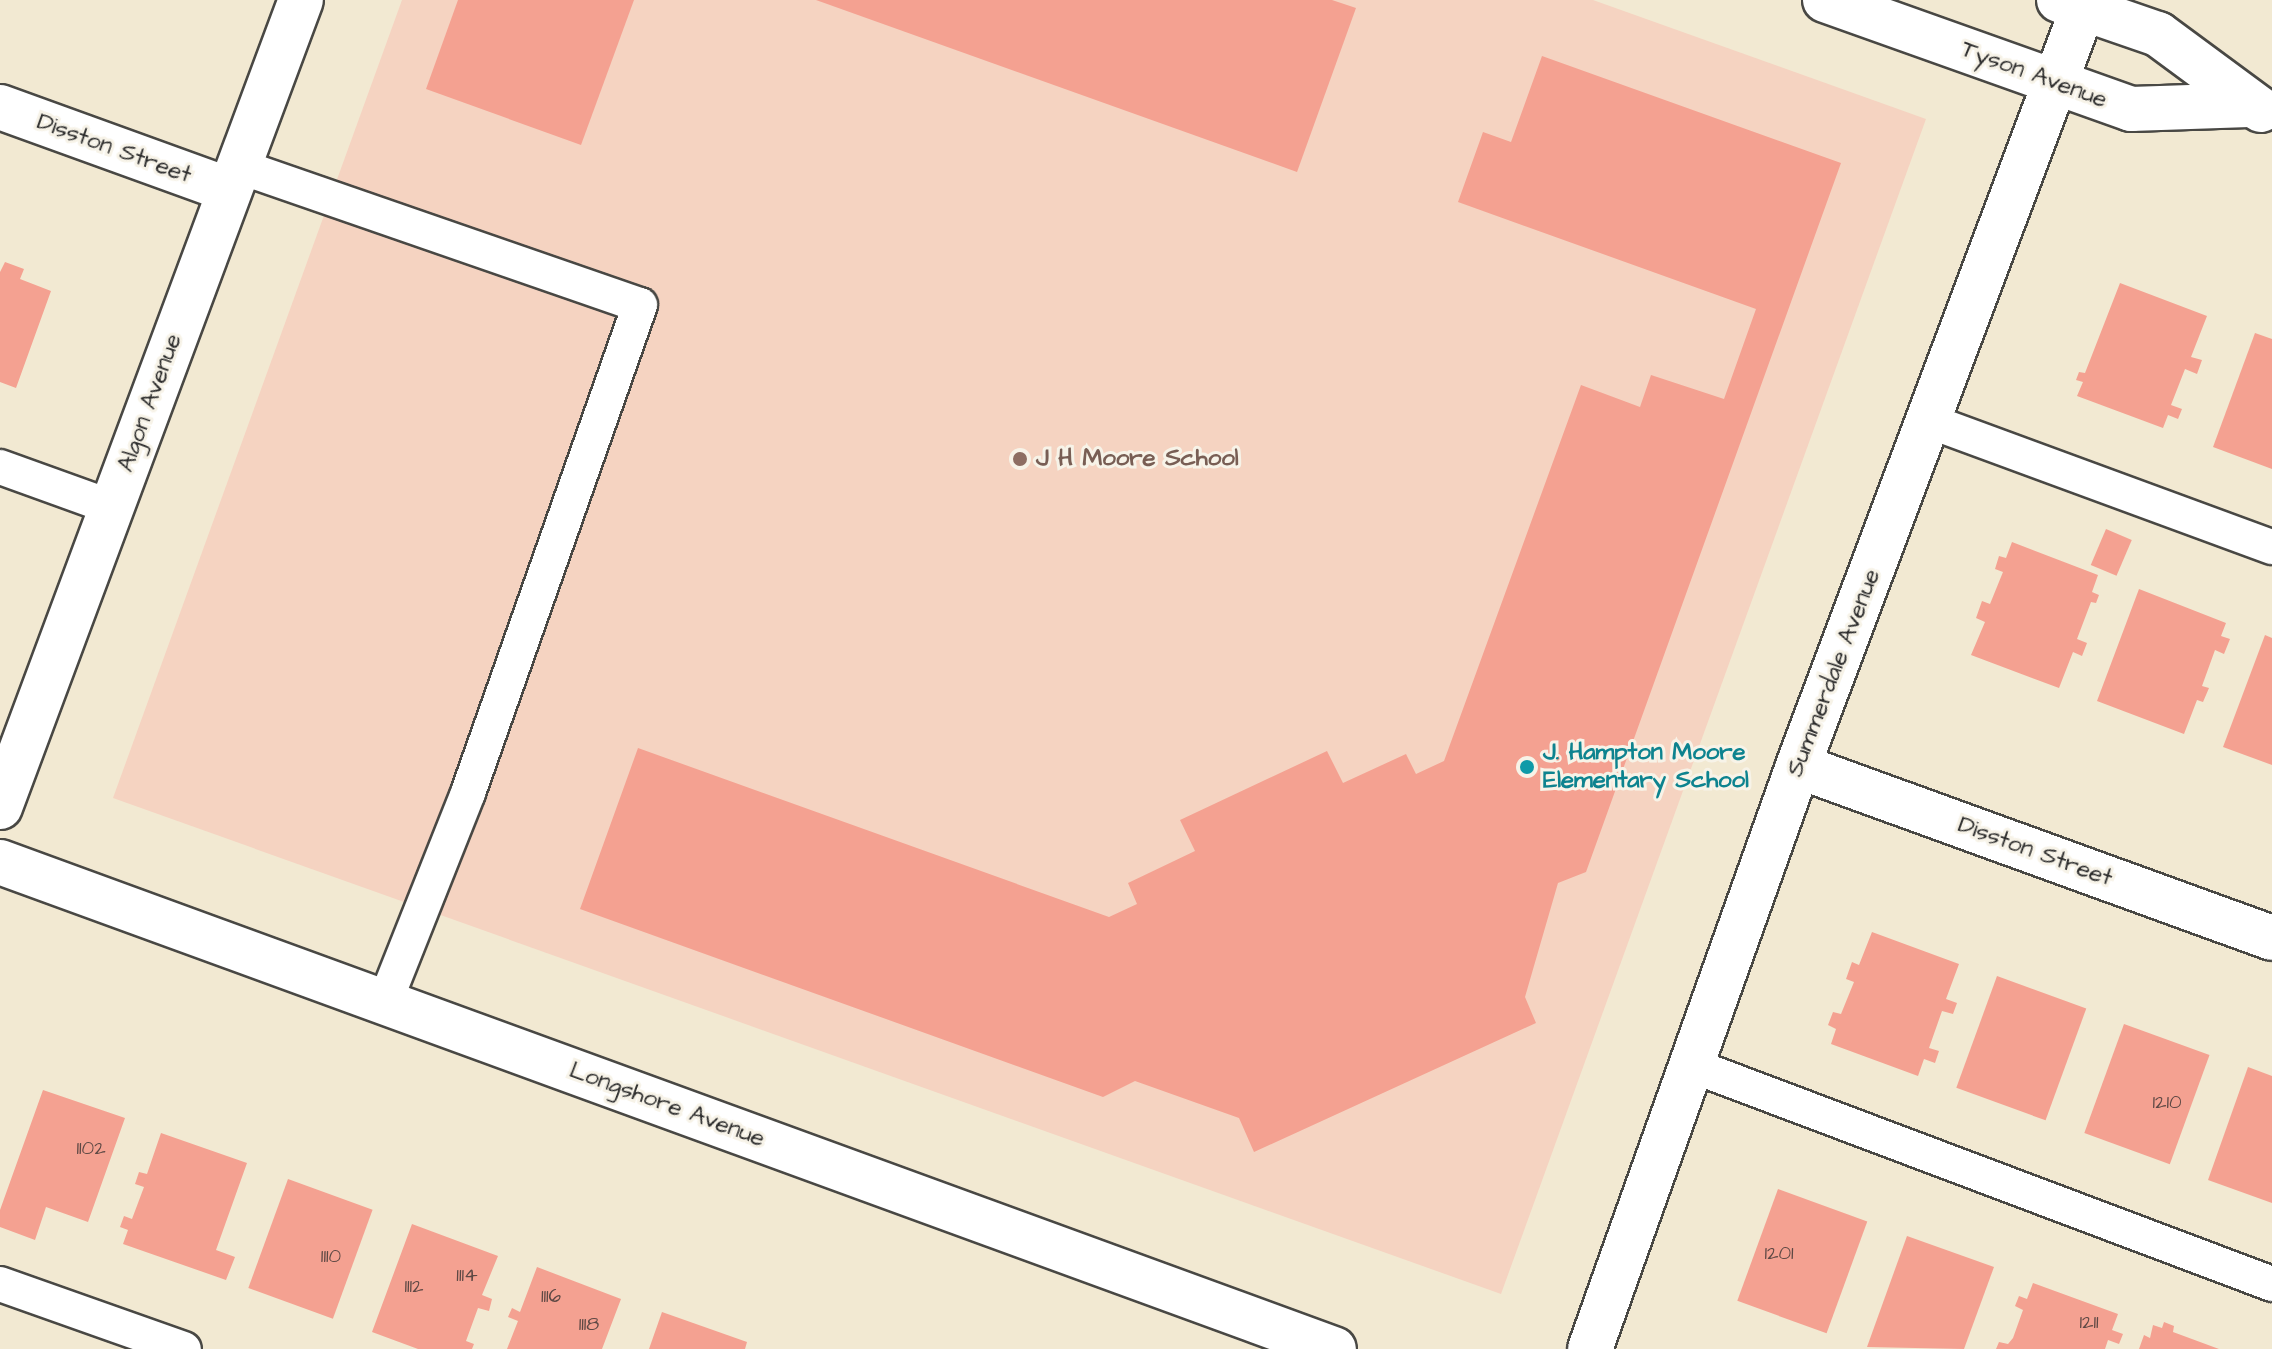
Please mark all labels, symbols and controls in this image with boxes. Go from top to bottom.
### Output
street label: Tyson Avenue [1957,35,2111,115]
street label: Disston Street [33,108,195,190]
street label: Algon Avenue [112,330,188,476]
place label: J H Moore School [1036,445,1238,473]
marker: J H Moore School [1011,450,1029,468]
street label: Summerdale Avenue [1781,565,1887,781]
place label: J. Hampton Moore Elementary School [1543,739,1749,795]
marker: J. Hampton Moore Elementary School [1518,758,1536,776]
street label: Disston Street [1954,811,2116,893]
street label: Longshore Avenue [565,1056,769,1154]
house number: 1210 [2152,1090,2182,1114]
house number: 1102 [76,1136,106,1160]
house number: 1201 [1764,1241,1794,1265]
house number: 1110 [321,1244,341,1268]
house number: 1114 [456,1263,478,1287]
house number: 1112 [404,1274,424,1298]
house number: 1116 [541,1284,561,1308]
house number: 1211 [2079,1310,2099,1334]
house number: 1118 [579,1312,599,1336]

